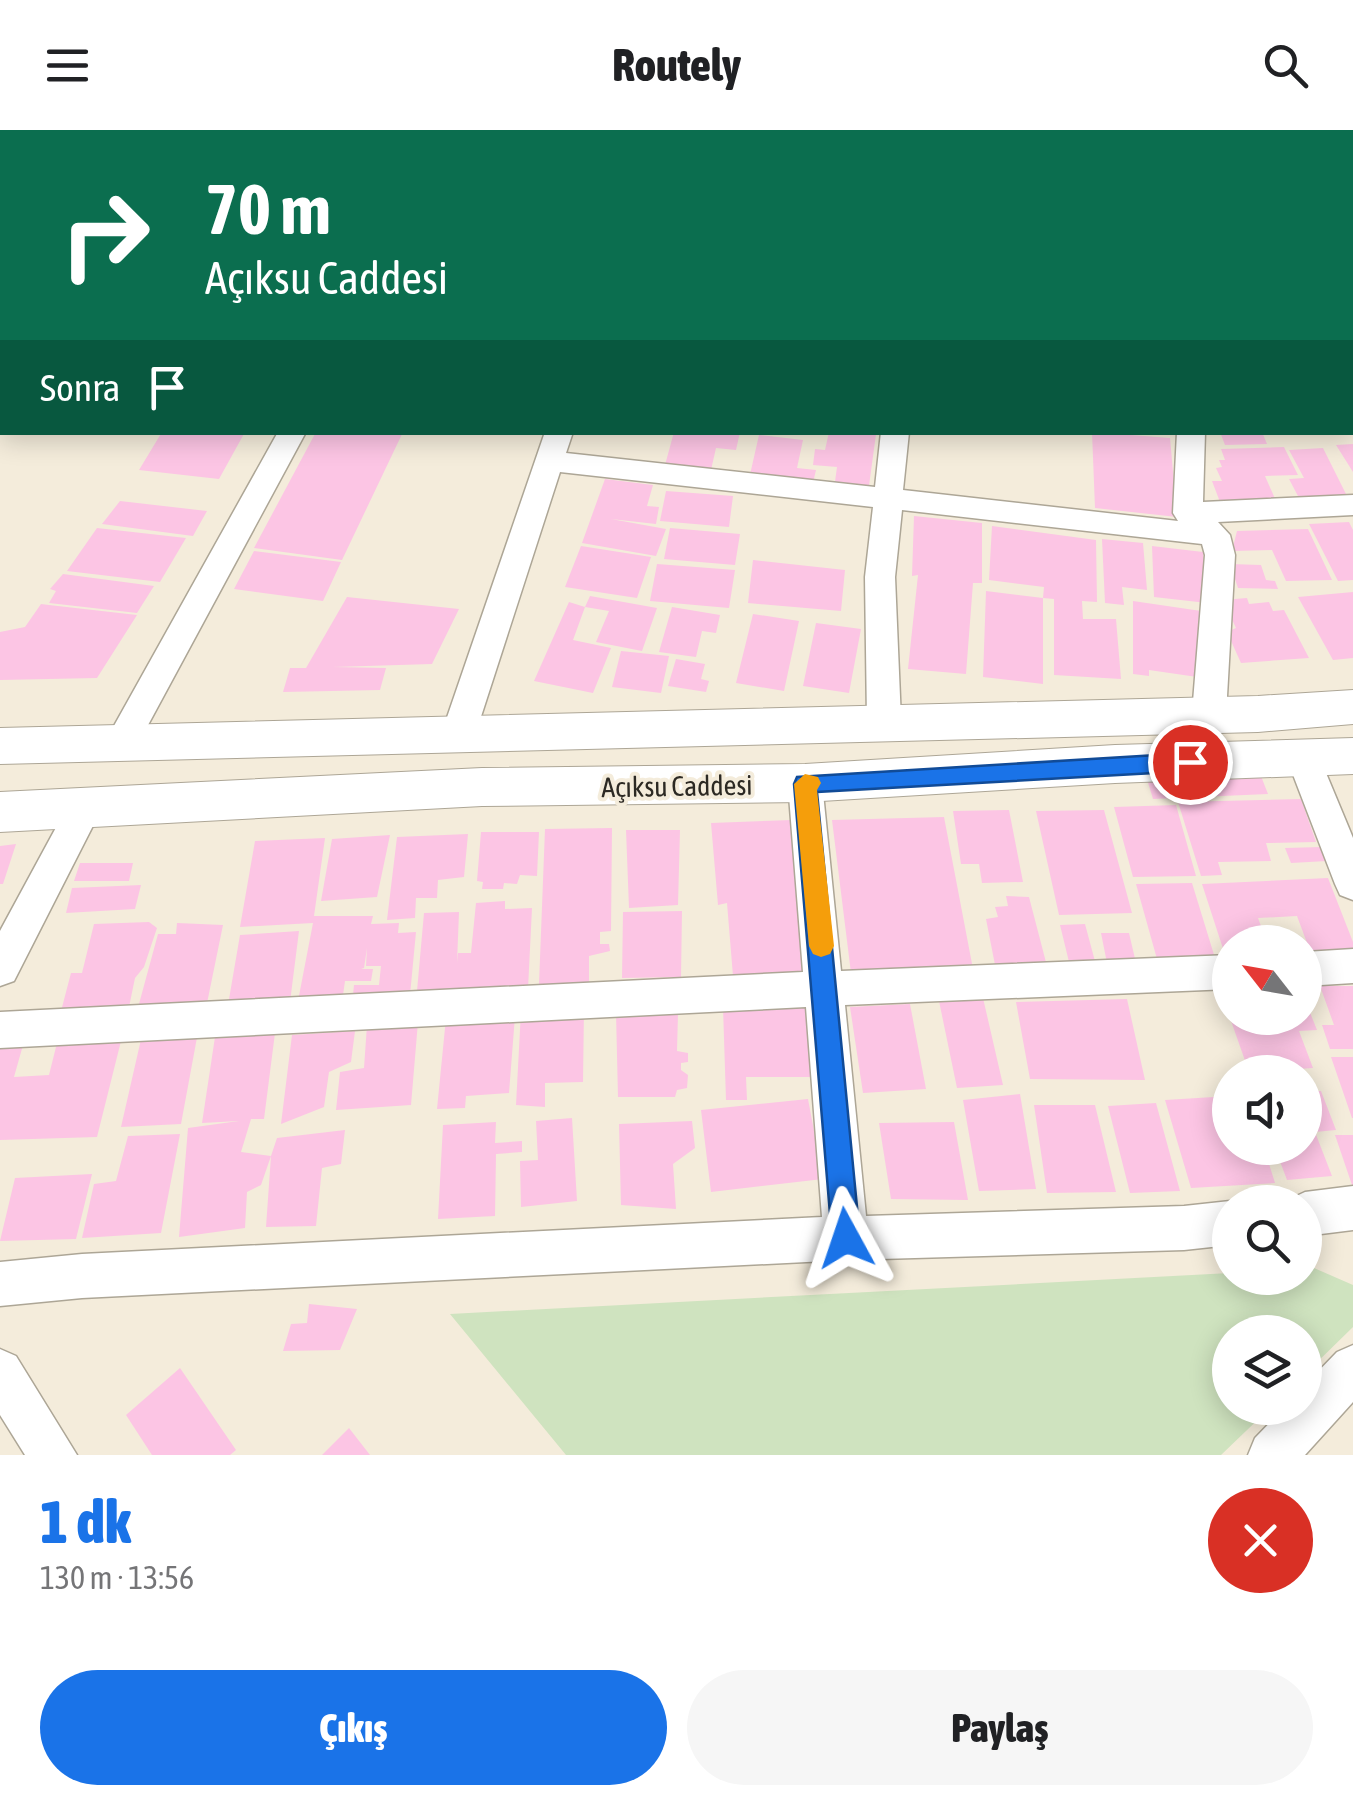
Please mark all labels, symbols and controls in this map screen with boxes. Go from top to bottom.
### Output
icon: menu [40,38,95,93]
icon: search [1258,38,1313,93]
text: Routely [612,39,741,91]
text: 70 m [205,169,331,249]
icon: right [40,170,170,300]
text: Açıksu Caddesi [205,252,448,304]
icon: arrive [140,360,195,415]
text: Sonra [40,366,120,409]
pin [1148,720,1233,805]
icon: arrive [1163,735,1218,790]
street label: Açıksu Caddesi [601,769,753,803]
north arrow [1212,925,1322,1035]
map controls [1212,925,1322,1425]
button: sound [1212,1055,1322,1165]
button: search [1212,1185,1322,1295]
position arrow [794,1186,898,1290]
button: layers [1212,1315,1322,1425]
text: 1 dk [40,1487,131,1556]
button: close [1208,1488,1313,1593]
text: 130 m · 13:56 [40,1559,194,1596]
button: Çıkış [40,1670,667,1785]
button: Paylaş [687,1670,1313,1785]

